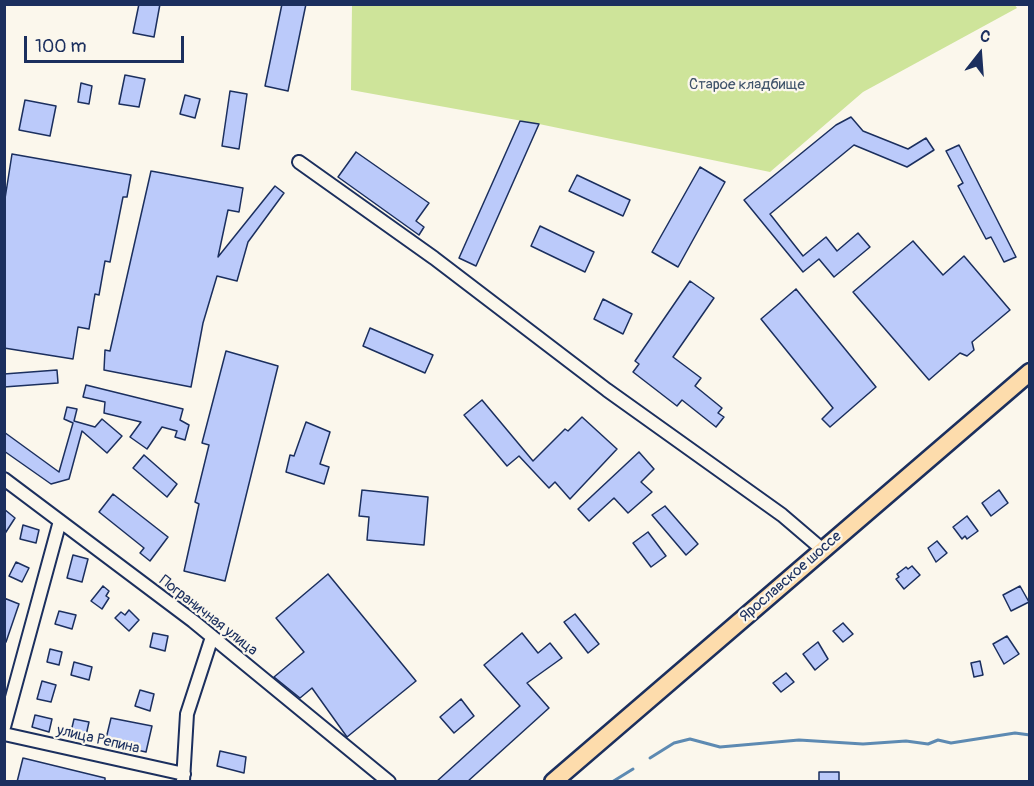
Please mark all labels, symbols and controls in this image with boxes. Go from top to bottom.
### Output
scale bar [27,24,188,62]
north arrow [950,24,1010,84]
text: С [978,26,993,48]
text: 100 m [35,35,87,58]
park label: Старое кладбище [689,76,805,94]
street label: Ярославское шоссе [736,528,846,626]
street label: Пограничная улица [155,572,261,660]
street label: улица Репина [55,722,141,758]

